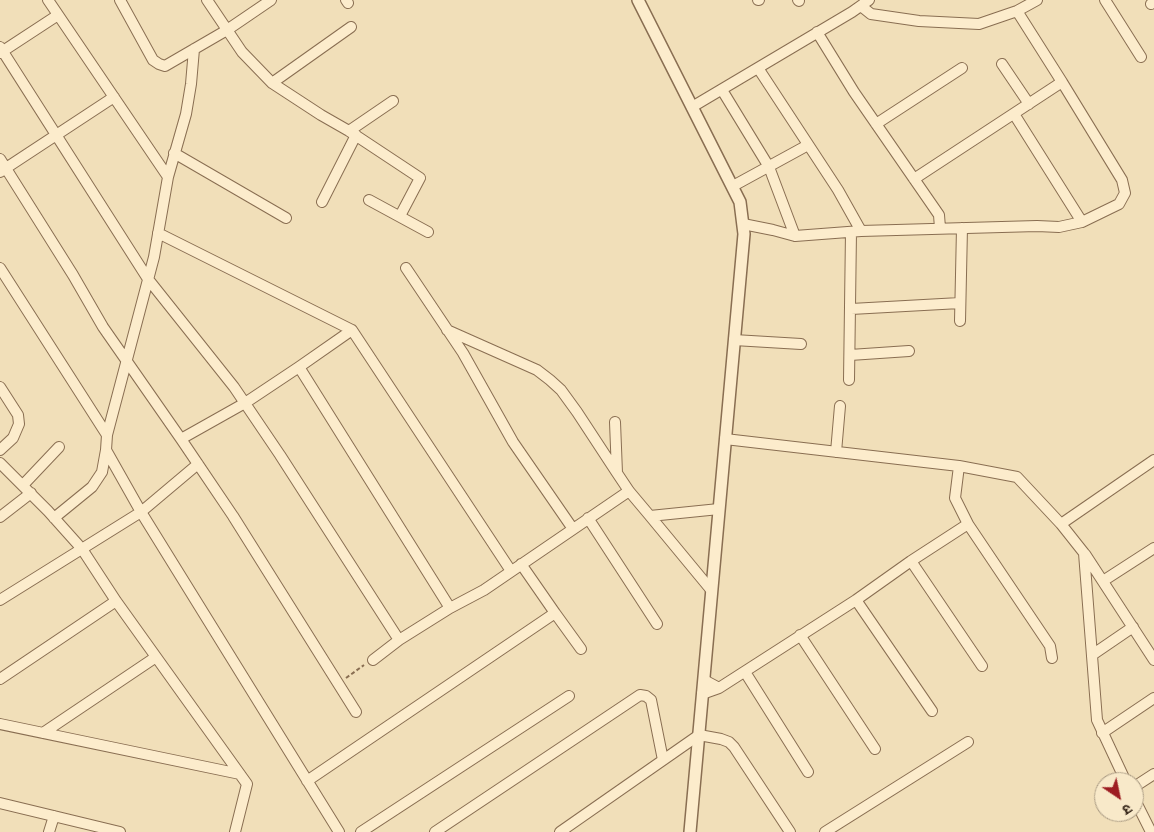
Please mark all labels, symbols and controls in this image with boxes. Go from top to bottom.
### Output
north arrow [1094,772,1144,822]
text: उ [1118,798,1136,820]

